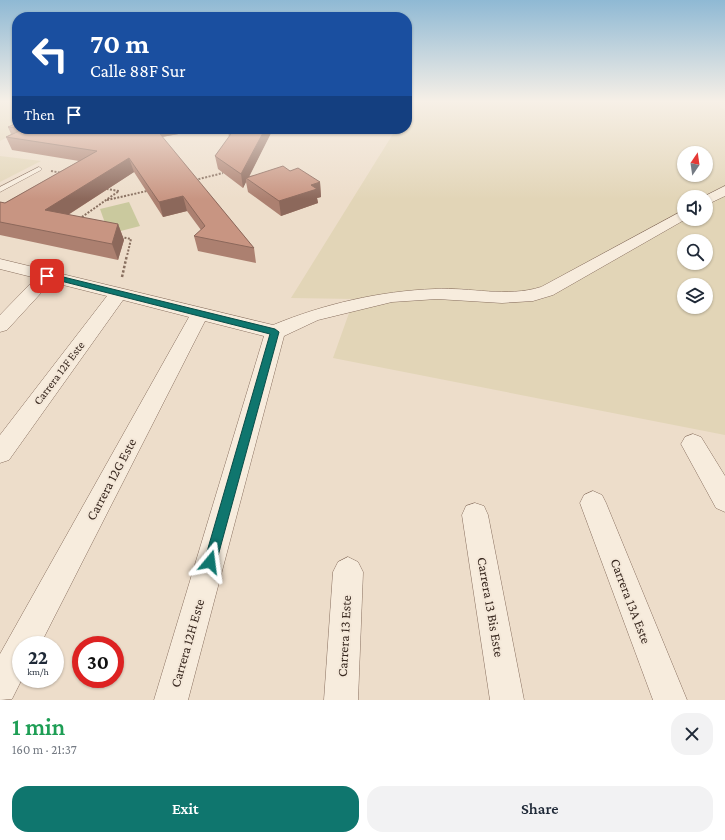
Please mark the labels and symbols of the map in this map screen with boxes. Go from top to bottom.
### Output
north arrow [677,146,713,182]
pin [30,259,64,293]
street label: Carrera 12F Este [30,338,88,408]
street label: Carrera 12G Este [83,435,139,523]
position arrow [189,541,231,583]
street label: Carrera 13 Bis Este [474,556,508,658]
street label: Carrera 13A Este [607,556,655,646]
street label: Carrera 13 Este [334,595,354,677]
street label: Carrera 12H Este [167,597,207,689]
speed limit sign: 30 [72,636,124,688]

